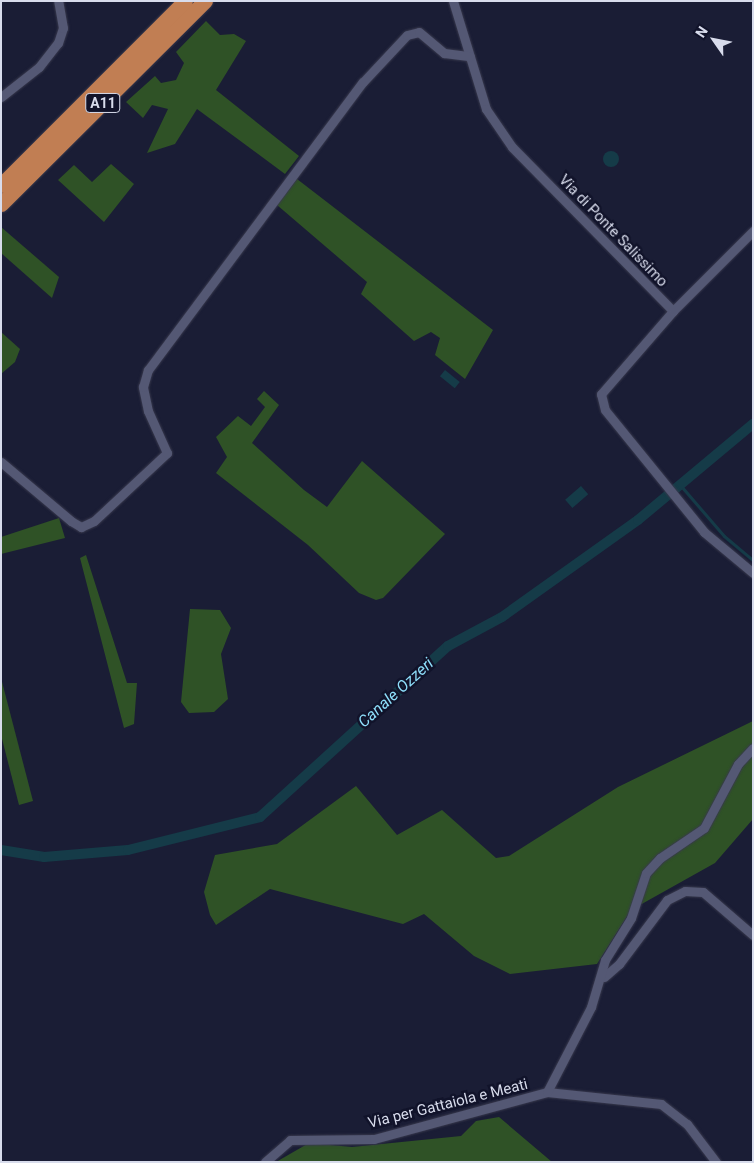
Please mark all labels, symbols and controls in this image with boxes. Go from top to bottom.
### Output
north arrow [689,15,739,65]
text: N [692,23,711,40]
road number: A11 [84,92,122,115]
street label: Via di Ponte Salissimo [555,171,671,291]
water label: Canale Ozzeri [354,654,438,732]
street label: Via per Gattaiola e Meati [366,1075,530,1133]

